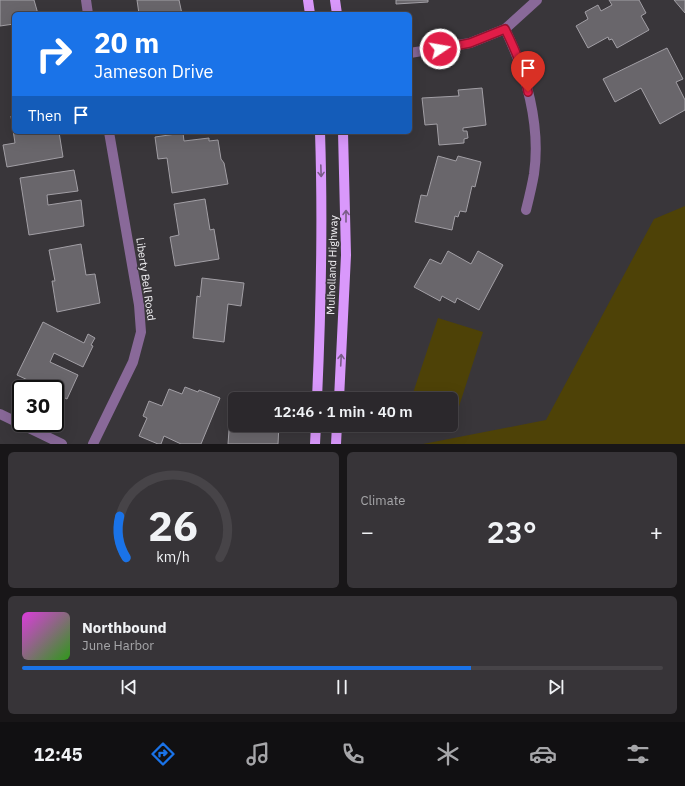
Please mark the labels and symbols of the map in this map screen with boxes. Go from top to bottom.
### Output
position arrow [419,28,461,70]
pin [511,51,545,92]
one-way arrow [317,164,325,177]
one-way arrow [342,210,350,223]
street label: Mulholland Highway [323,214,341,315]
street label: Liberty Bell Road [133,237,159,321]
one-way arrow [337,354,344,367]
speed limit sign: 30 [12,380,64,432]

